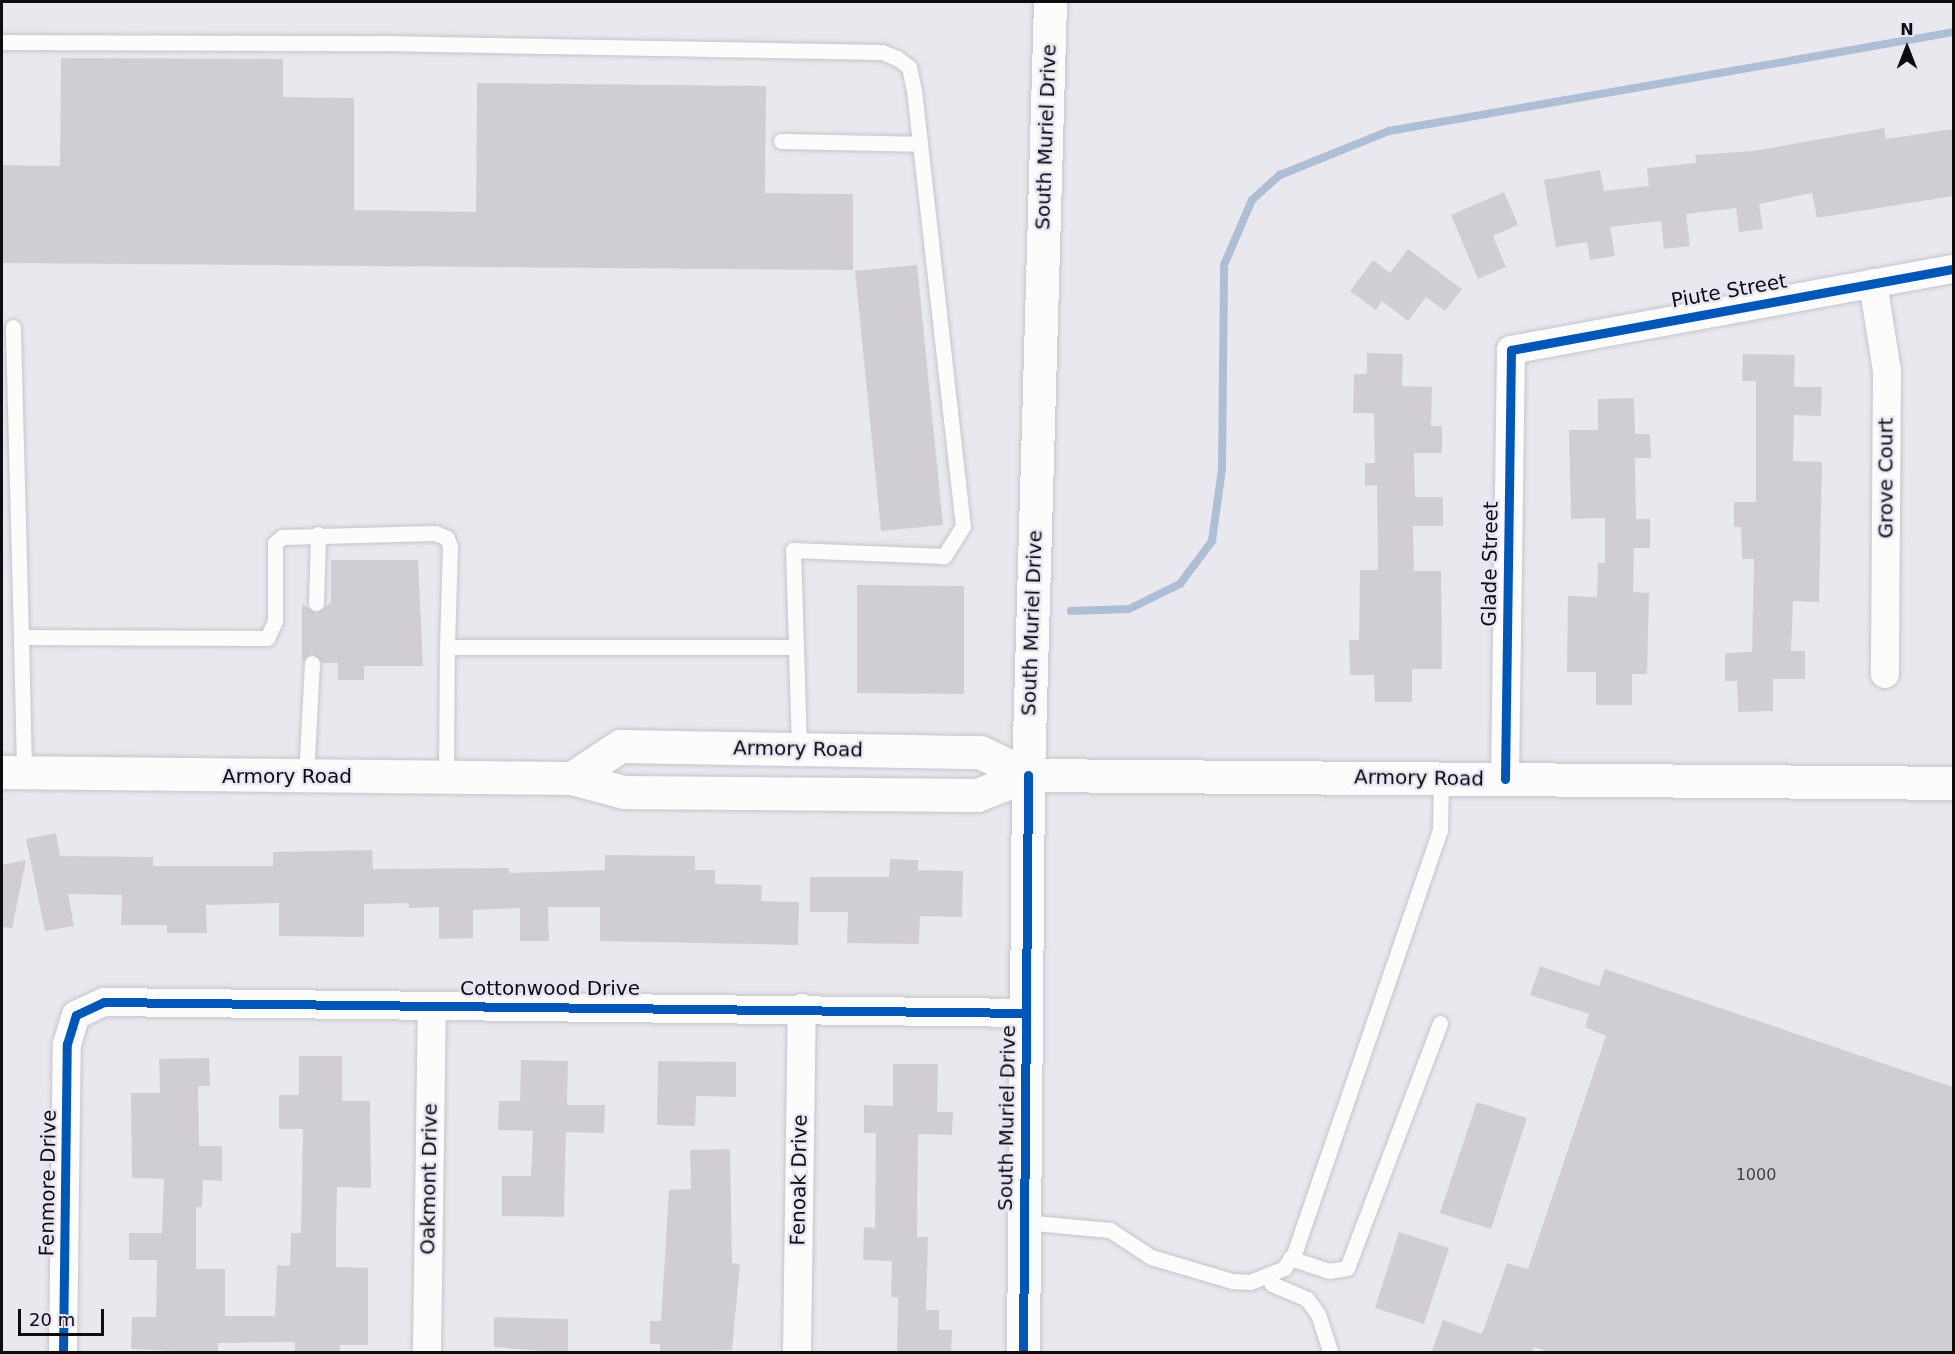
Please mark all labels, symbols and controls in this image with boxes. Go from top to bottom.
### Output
north arrow [1877,18,1937,78]
text: N [1900,20,1914,39]
street label: South Muriel Drive [1031,44,1061,230]
street label: Piute Street [1669,269,1789,313]
street label: Grove Court [1874,418,1898,538]
street label: Glade Street [1477,501,1503,627]
street label: South Muriel Drive [1017,530,1047,716]
street label: Armory Road [733,736,863,762]
street label: Armory Road [222,764,352,788]
street label: Armory Road [1354,765,1484,791]
street label: Cottonwood Drive [460,976,640,1000]
street label: South Muriel Drive [993,1025,1021,1211]
street label: Oakmont Drive [416,1103,442,1255]
street label: Fenmore Drive [35,1109,61,1257]
street label: Fenoak Drive [786,1114,812,1246]
house number: 1000 [1736,1165,1776,1185]
scale bar [21,1297,106,1335]
text: 20 m [29,1309,75,1330]

